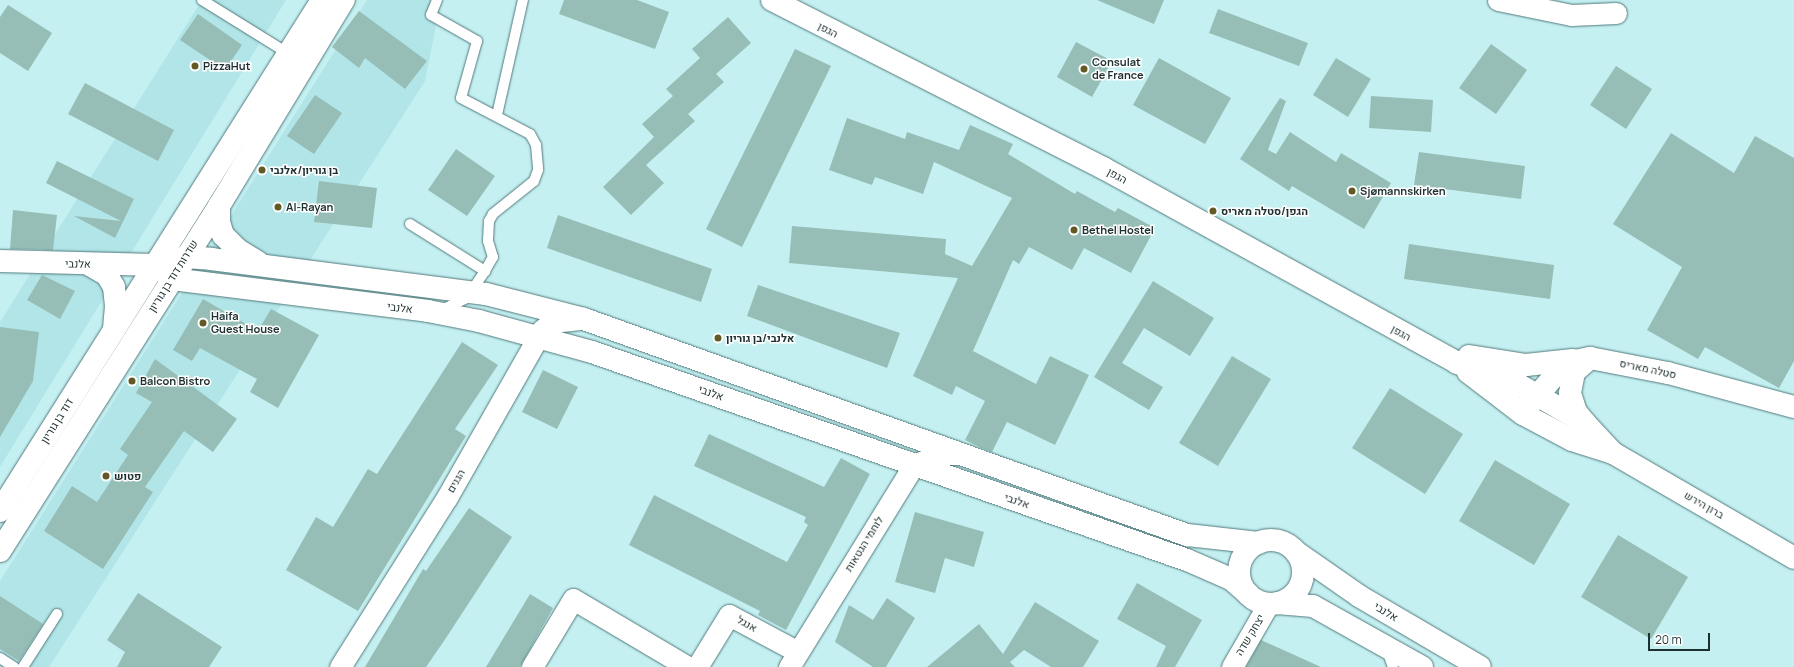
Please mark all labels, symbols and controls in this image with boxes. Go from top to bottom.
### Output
street label: הגפן [816,19,840,41]
place label: Consulat de France [1092,56,1144,82]
place label: PizzaHut [203,59,250,73]
marker: PizzaHut [190,61,200,71]
marker: Consulat de France [1079,64,1089,74]
place label: בן גוריון/אלנבי [270,163,338,177]
marker: בן גוריון/אלנבי [257,165,267,175]
street label: הגפן [1105,165,1129,187]
place label: Sjømannskirken [1360,184,1446,198]
marker: Sjømannskirken [1347,186,1357,196]
place label: Al-Rayan [286,200,333,214]
marker: Al-Rayan [273,202,283,212]
place label: הגפן/סטלה מאריס [1221,204,1308,218]
marker: הגפן/סטלה מאריס [1208,206,1218,216]
place label: Bethel Hostel [1082,223,1154,237]
marker: Bethel Hostel [1069,225,1079,235]
street label: שדרות דוד בן גוריון [145,237,201,315]
street label: אלנבי [65,257,91,271]
street label: אלנבי [386,300,414,316]
place label: Haifa Guest House [211,310,280,336]
marker: Haifa Guest House [198,318,208,328]
street label: הגפן [1389,322,1413,344]
place label: אלנבי/בן גוריון [726,331,794,345]
marker: אלנבי/בן גוריון [713,333,723,343]
street label: סטלה מאריס [1618,357,1678,381]
place label: Balcon Bistro [140,374,210,388]
marker: Balcon Bistro [127,376,137,386]
street label: אלנבי [697,383,725,403]
street label: דוד בן גוריון [38,396,76,446]
street label: הגנים [444,467,468,495]
place label: פטוש [114,469,141,483]
marker: פטוש [101,471,111,481]
street label: ברון הירש [1682,488,1726,522]
street label: אלנבי [1003,491,1031,511]
street label: לוחמי הגטאות [842,514,886,574]
street label: אלנבי [1372,600,1400,624]
street label: יצחק שדה [1233,612,1267,658]
street label: אנגל [735,613,759,635]
scale bar [1650,625,1712,651]
text: 20 m [1655,631,1682,648]

